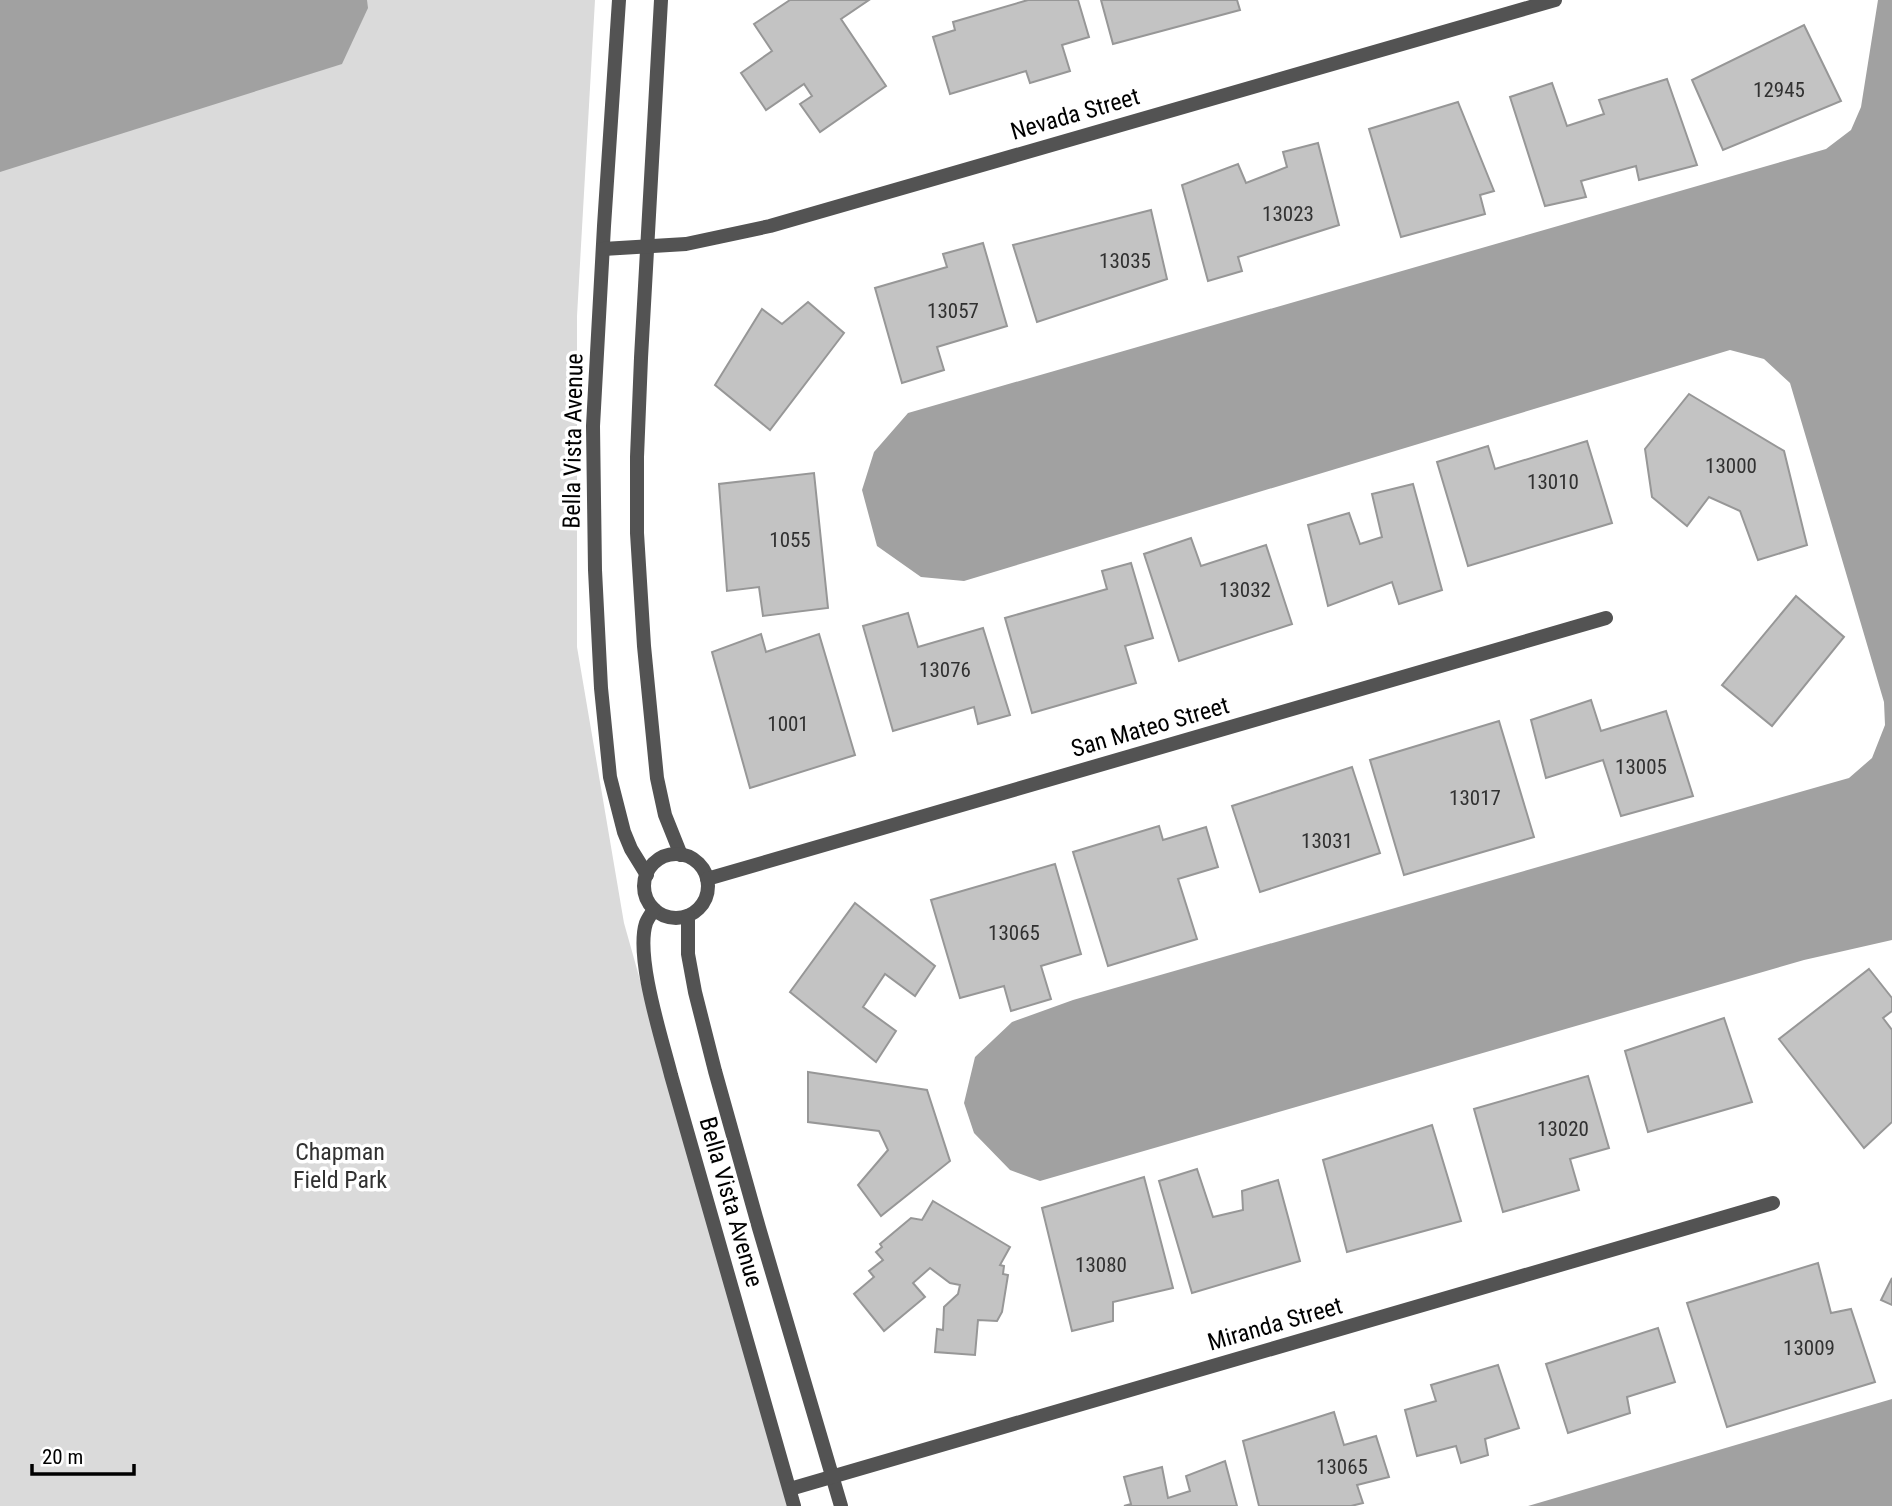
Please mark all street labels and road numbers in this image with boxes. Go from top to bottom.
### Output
street label: Nevada Street [1007,82,1143,146]
street label: Bella Vista Avenue [557,353,589,529]
street label: San Mateo Street [1068,691,1232,763]
street label: Bella Vista Avenue [693,1114,769,1290]
street label: Miranda Street [1204,1291,1346,1357]

